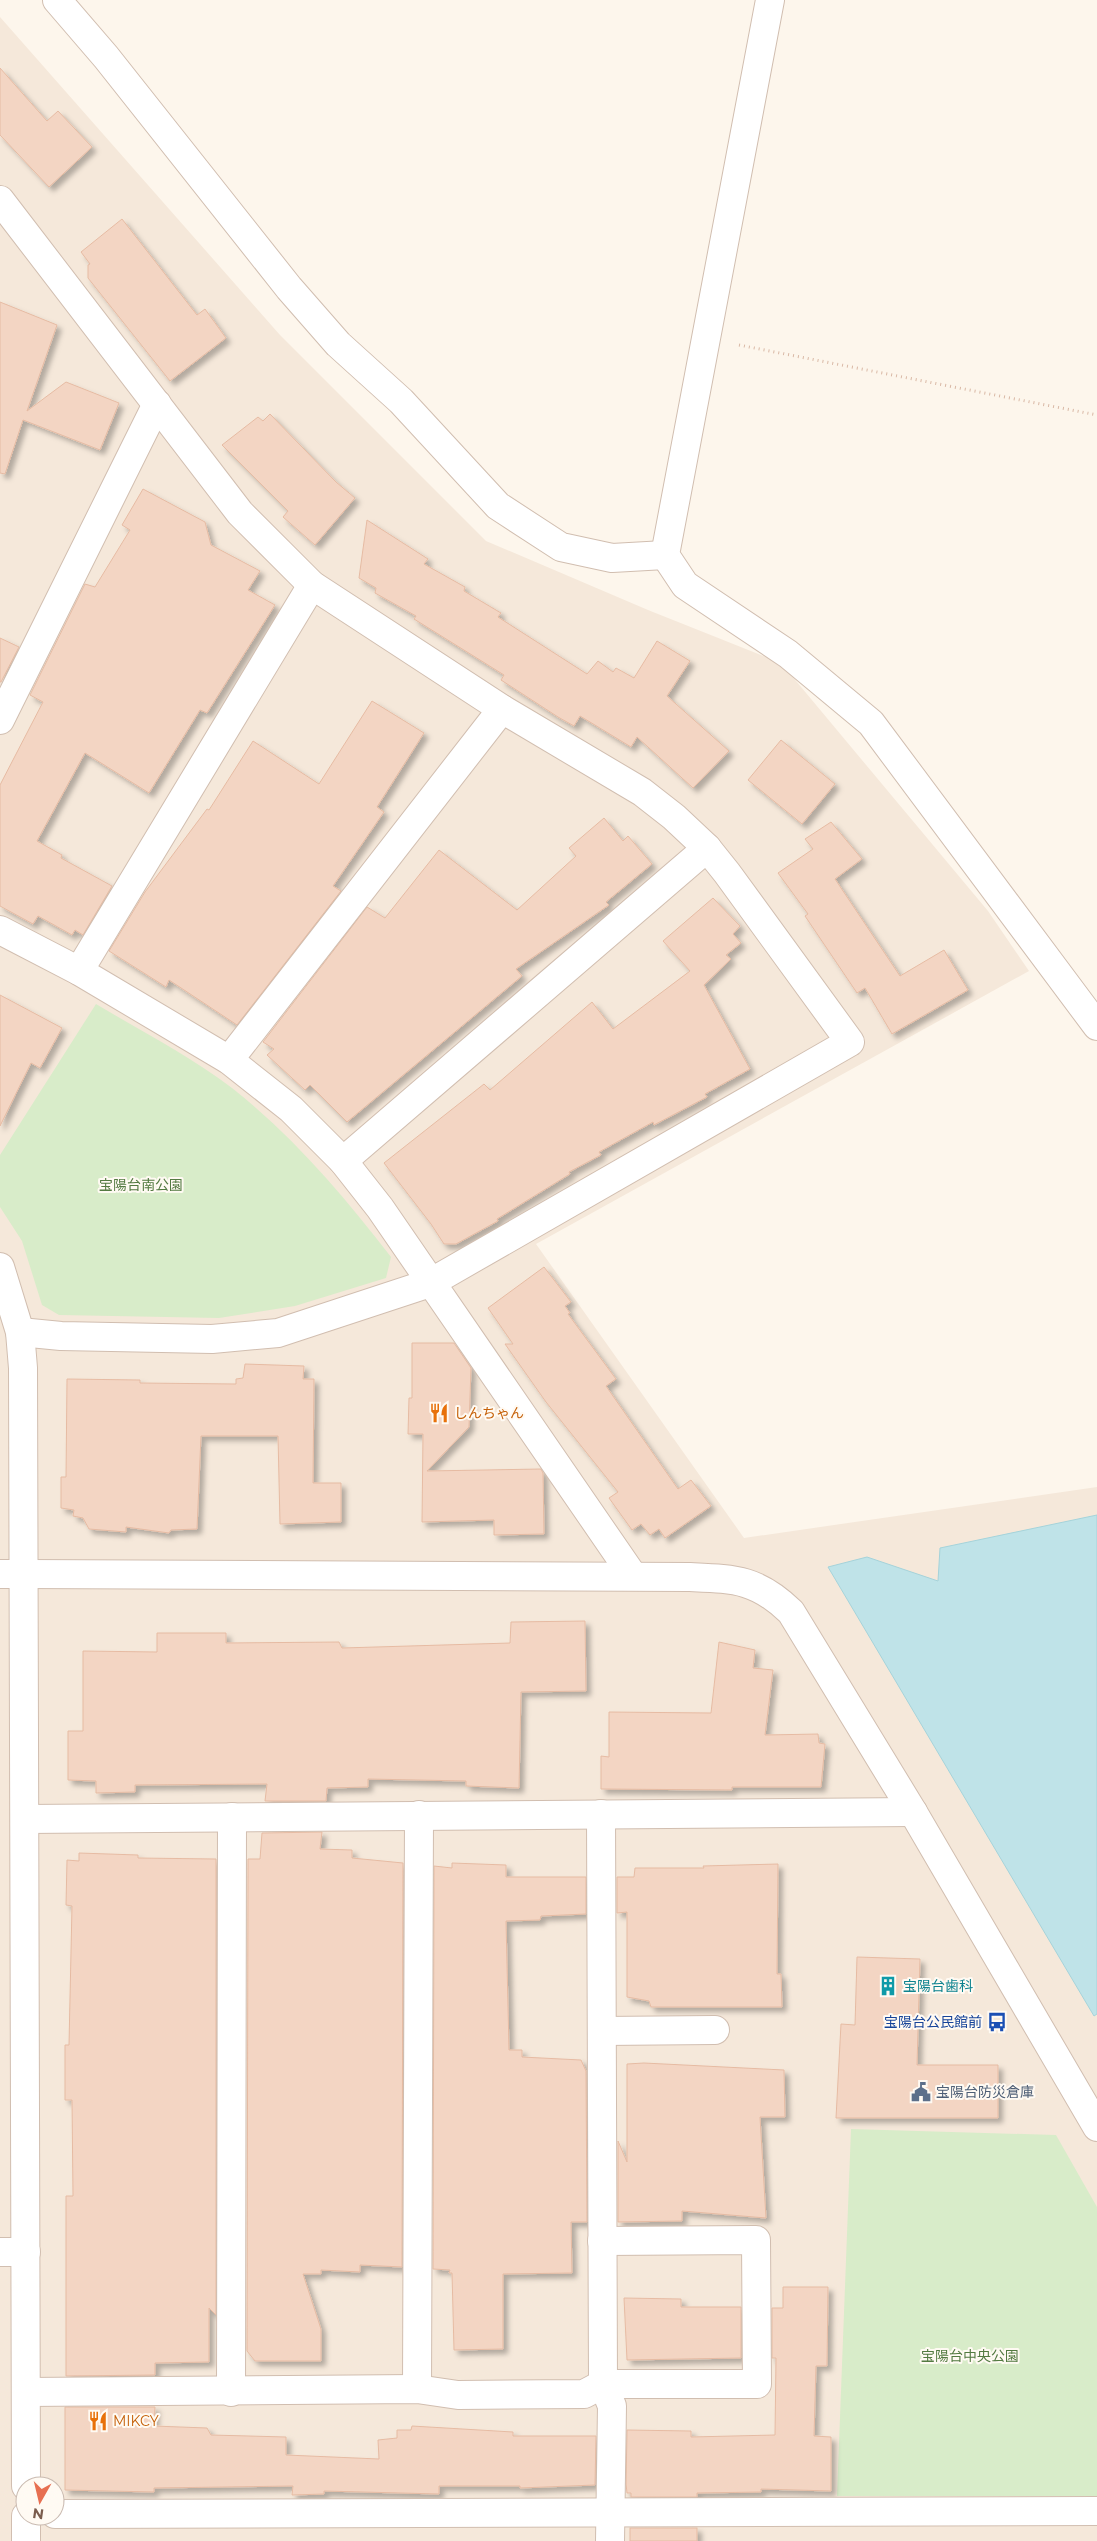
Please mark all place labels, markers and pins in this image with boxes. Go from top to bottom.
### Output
restaurant icon: しんちゃん [428,1402,450,1424]
place label: しんちゃん [454,1404,524,1422]
building icon: 宝陽台歯科 [877,1975,899,1997]
place label: 宝陽台歯科 [903,1977,973,1995]
bus stop icon: 宝陽台公民館前 [986,2011,1008,2033]
place label: 宝陽台公民館前 [884,2013,982,2031]
public building icon: 宝陽台防災倉庫 [910,2081,932,2103]
place label: 宝陽台防災倉庫 [936,2083,1034,2101]
restaurant icon: MIKCY [87,2410,109,2432]
place label: MIKCY [113,2412,159,2430]

